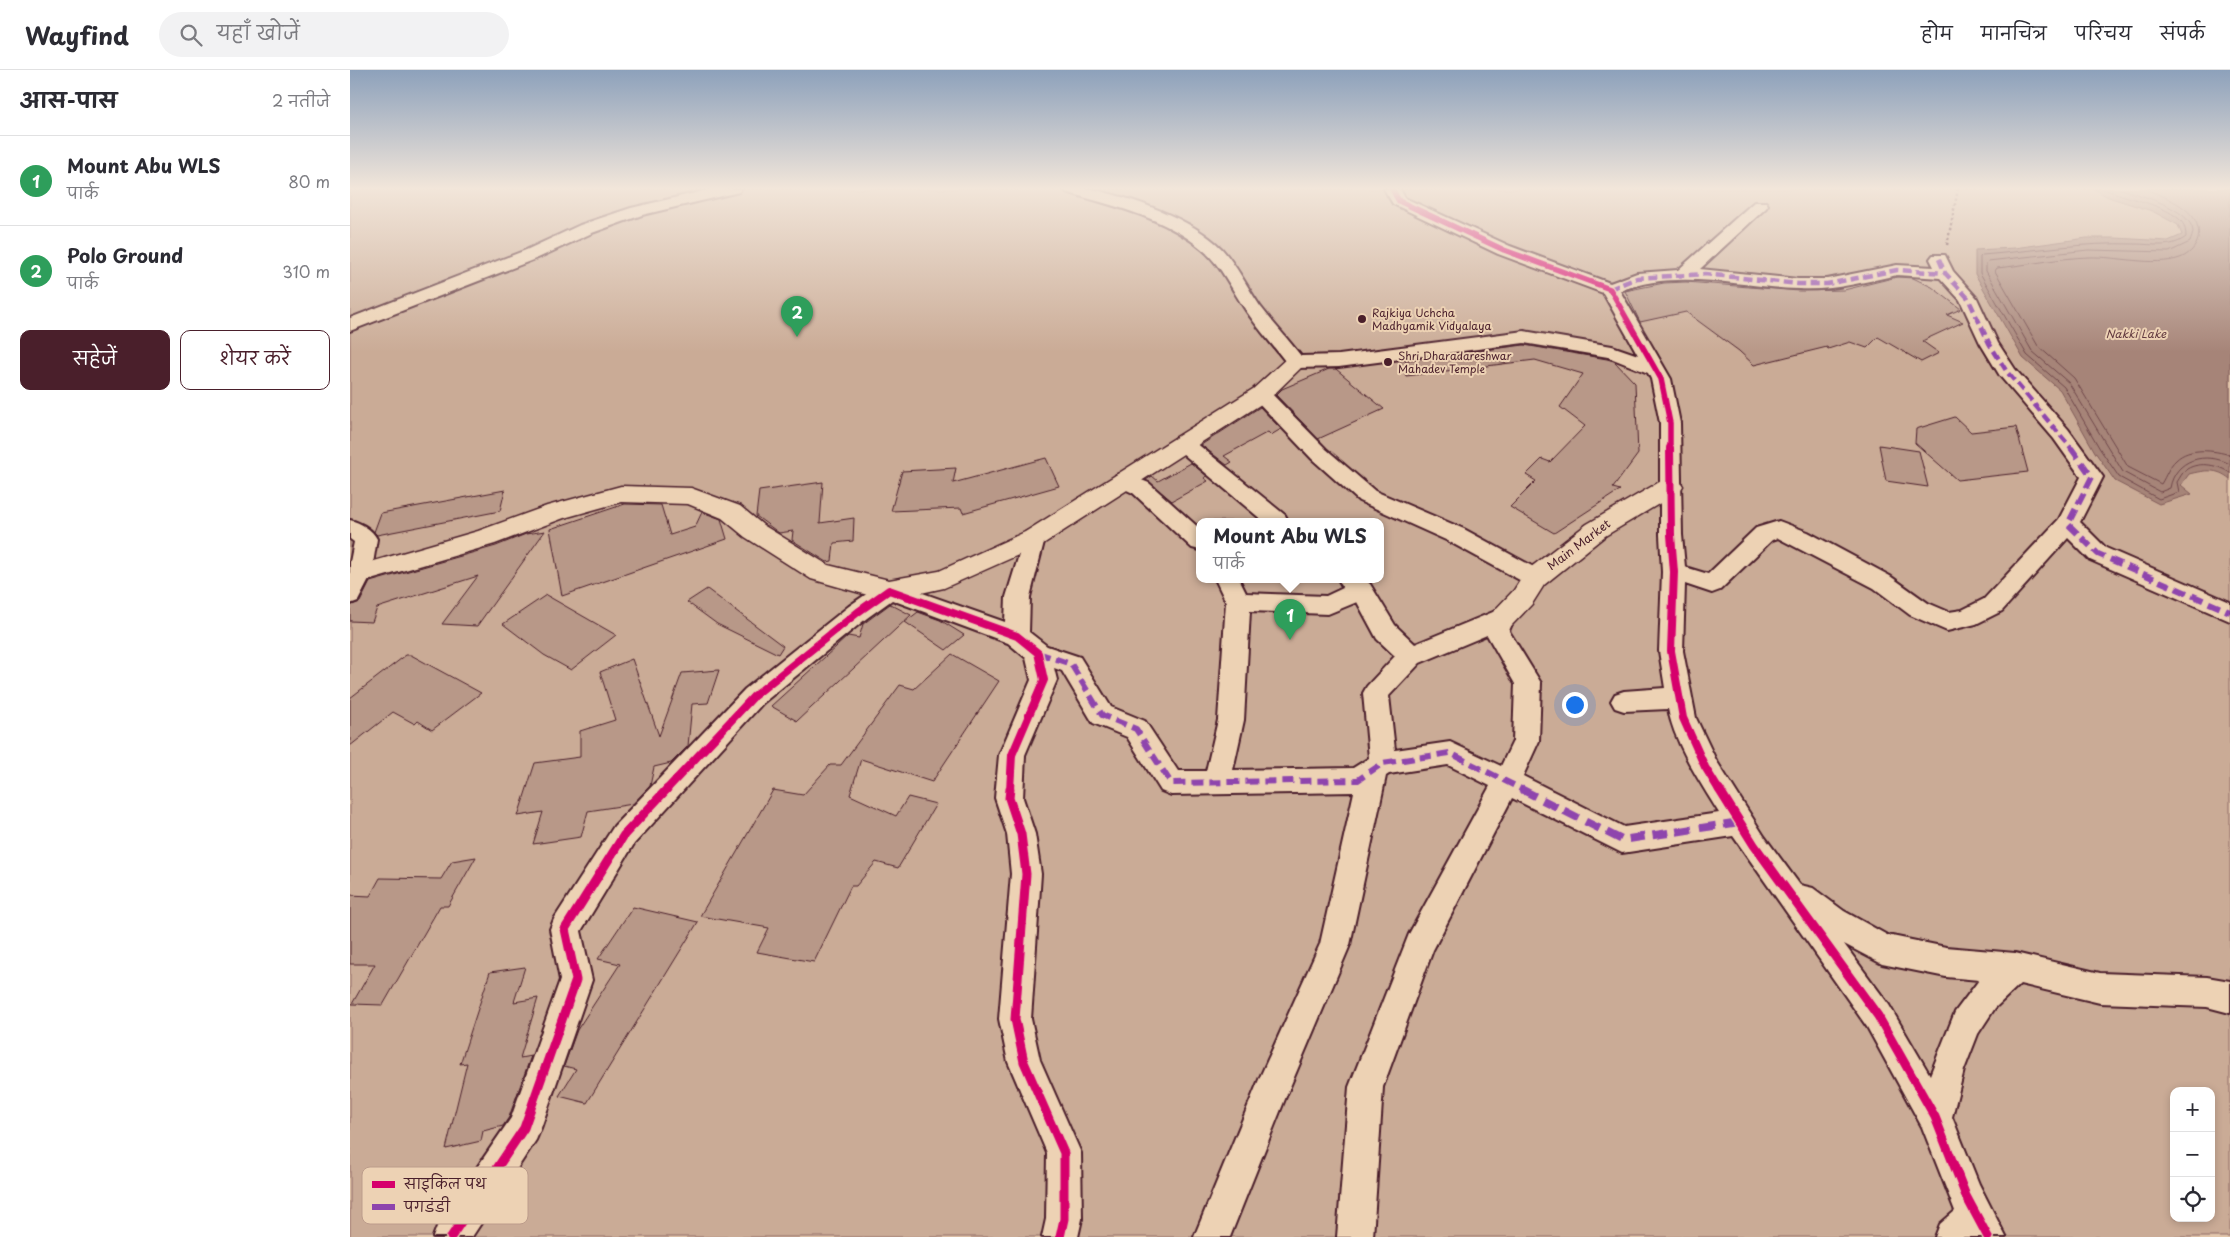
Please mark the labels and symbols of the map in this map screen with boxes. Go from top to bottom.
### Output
pin: 2 [781,296,813,337]
place label: Rajkiya Uchcha Madhyamik Vidyalaya [1372,304,1491,334]
marker: Rajkiya Uchcha Madhyamik Vidyalaya [1356,313,1368,325]
water label: Nakki Lake [2106,325,2167,342]
place label: Shri Dharadareshwar Mahadev Temple [1398,347,1512,377]
marker: Shri Dharadareshwar Mahadev Temple [1382,356,1394,368]
street label: Main Market [1543,514,1614,574]
pin: 1 [1274,599,1306,640]
your location [1562,692,1588,718]
legend [362,1167,528,1224]
text: साइकिल पथ [403,1173,487,1194]
text: पगडंडी [403,1196,451,1217]

